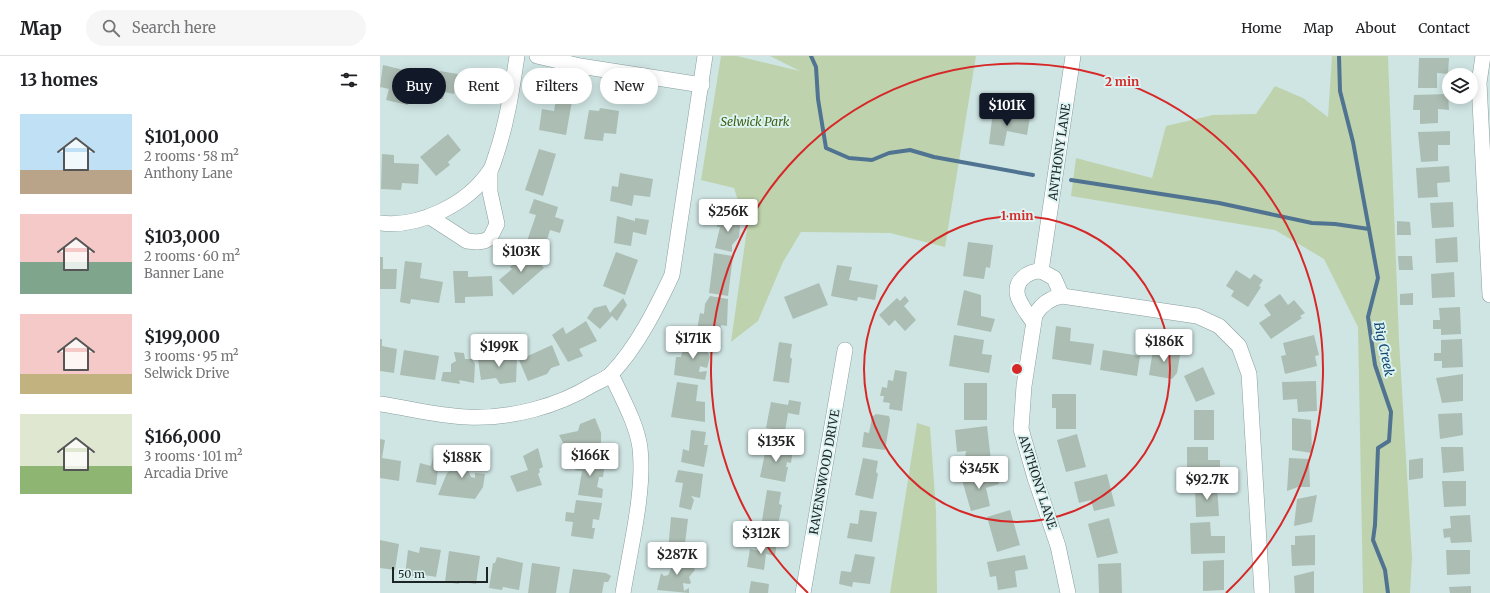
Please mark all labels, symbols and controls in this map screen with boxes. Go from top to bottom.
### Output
search box [86,10,366,46]
text: Map [20,16,62,40]
icon: search [100,17,122,39]
text: Search here [132,18,216,37]
text: Home [1241,19,1282,37]
text: Map [1304,19,1333,37]
text: About [1355,19,1396,37]
text: Contact [1418,19,1470,37]
chip: Buy [392,68,446,104]
chip: Rent [454,68,514,104]
chip: Filters [522,68,592,104]
chip: New [600,68,658,104]
map controls [1442,68,1478,104]
button: layers [1442,68,1478,104]
text: 13 homes [20,69,98,91]
icon: filters [338,69,360,91]
text: 2 min [1105,74,1139,89]
pin: $101K [979,93,1035,127]
text: $101K [988,97,1026,114]
street label: ANTHONY LANE [1045,102,1073,203]
park label: Selwick Park [721,114,790,129]
text: $101,000 [144,126,219,148]
icon: home [52,130,100,178]
text: 2 rooms · 58 m² [144,148,239,165]
text: Anthony Lane [144,165,233,182]
pin: $256K [700,199,756,233]
text: $256K [708,203,748,220]
text: 1 min [1001,208,1033,223]
text: $103,000 [144,226,220,248]
icon: home [52,230,100,278]
pin: $103K [493,239,549,273]
text: $103K [502,243,540,260]
text: 2 rooms · 60 m² [144,248,240,265]
text: Banner Lane [144,265,224,282]
water label: Big Creek [1370,320,1398,378]
text: $199,000 [144,326,220,348]
pin: $171K [665,326,721,360]
pin: $186K [1136,329,1192,363]
icon: home [52,330,100,378]
text: $171K [675,330,711,347]
text: $186K [1144,333,1184,350]
pin: $199K [471,334,527,368]
text: $199K [480,338,518,355]
text: 3 rooms · 95 m² [144,348,239,365]
centre of rings [1010,362,1024,376]
text: Selwick Drive [144,365,229,382]
street label: RAVENSWOOD DRIVE [806,408,842,536]
text: $166,000 [144,426,221,448]
pin: $135K [748,429,804,463]
icon: home [52,430,100,478]
street label: ANTHONY LANE [1015,432,1060,531]
text: $135K [757,433,795,450]
pin: $166K [562,443,618,477]
pin: $188K [434,445,490,479]
text: $166K [570,447,610,464]
text: 3 rooms · 101 m² [144,448,242,465]
text: $188K [442,449,482,466]
pin: $345K [951,456,1007,490]
text: $345K [959,460,999,477]
text: Arcadia Drive [144,465,228,482]
pin: $92.7K [1174,467,1240,501]
text: $92.7K [1185,471,1229,488]
pin: $312K [733,521,789,555]
text: $312K [742,525,780,542]
pin: $287K [649,542,705,576]
text: $287K [657,546,697,563]
scale bar [392,565,488,584]
text: 50 m [398,567,425,581]

